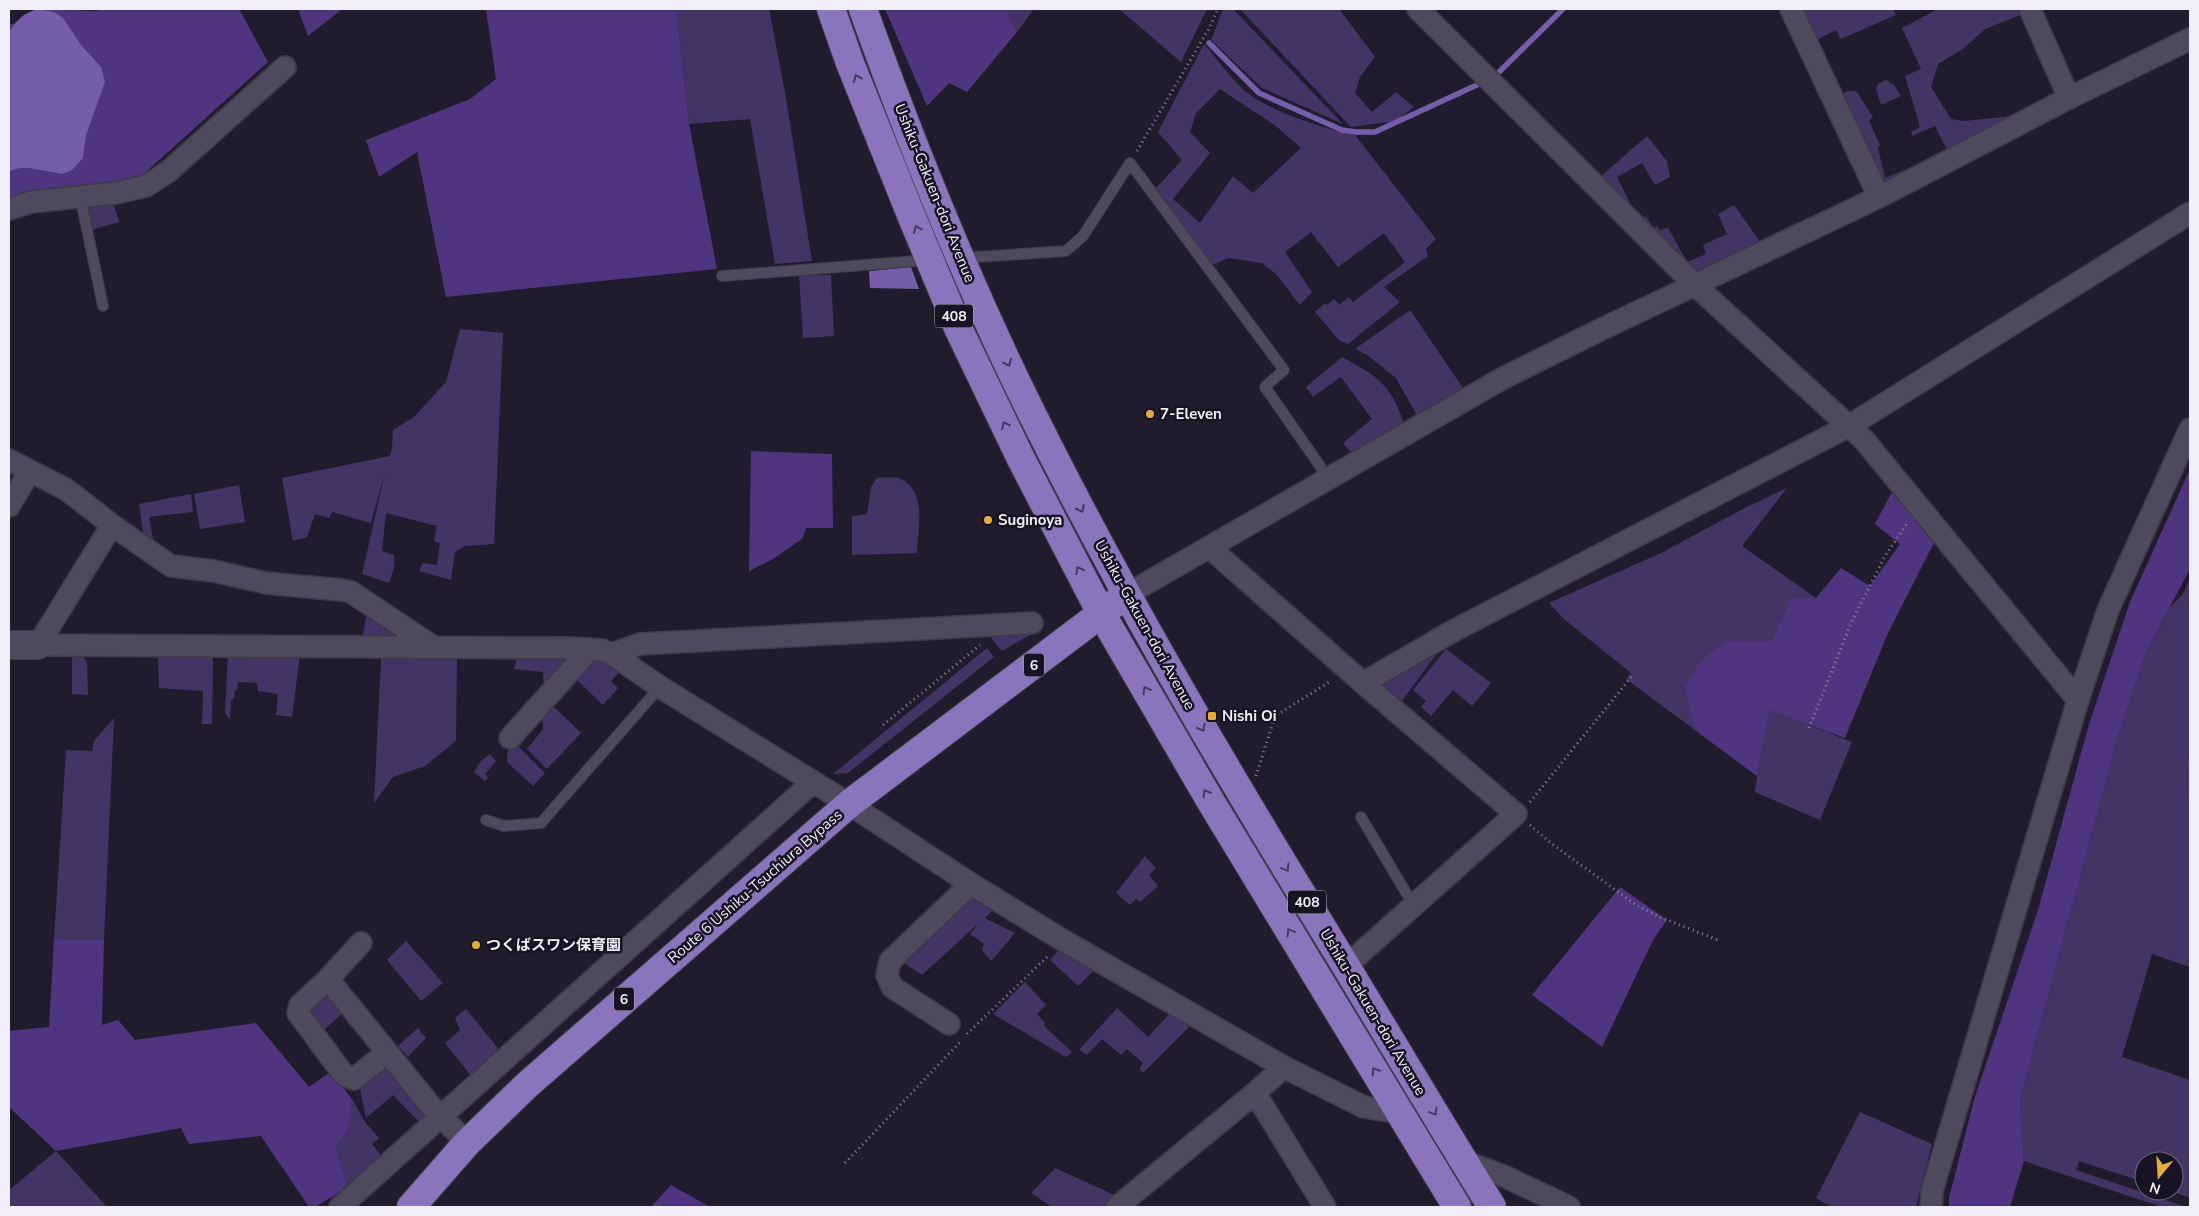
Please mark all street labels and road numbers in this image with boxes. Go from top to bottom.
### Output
street label: Ushiku-Gakuen-dori Avenue [890,101,980,285]
road number: 408 [935,304,973,328]
street label: Ushiku-Gakuen-dori Avenue [1090,537,1200,713]
road number: 6 [1024,654,1044,676]
street label: Route 6 Ushiku-Tsuchiura Bypass [663,805,847,967]
road number: 408 [1288,890,1326,914]
street label: Ushiku-Gakuen-dori Avenue [1315,925,1431,1099]
road number: 6 [614,988,634,1011]

